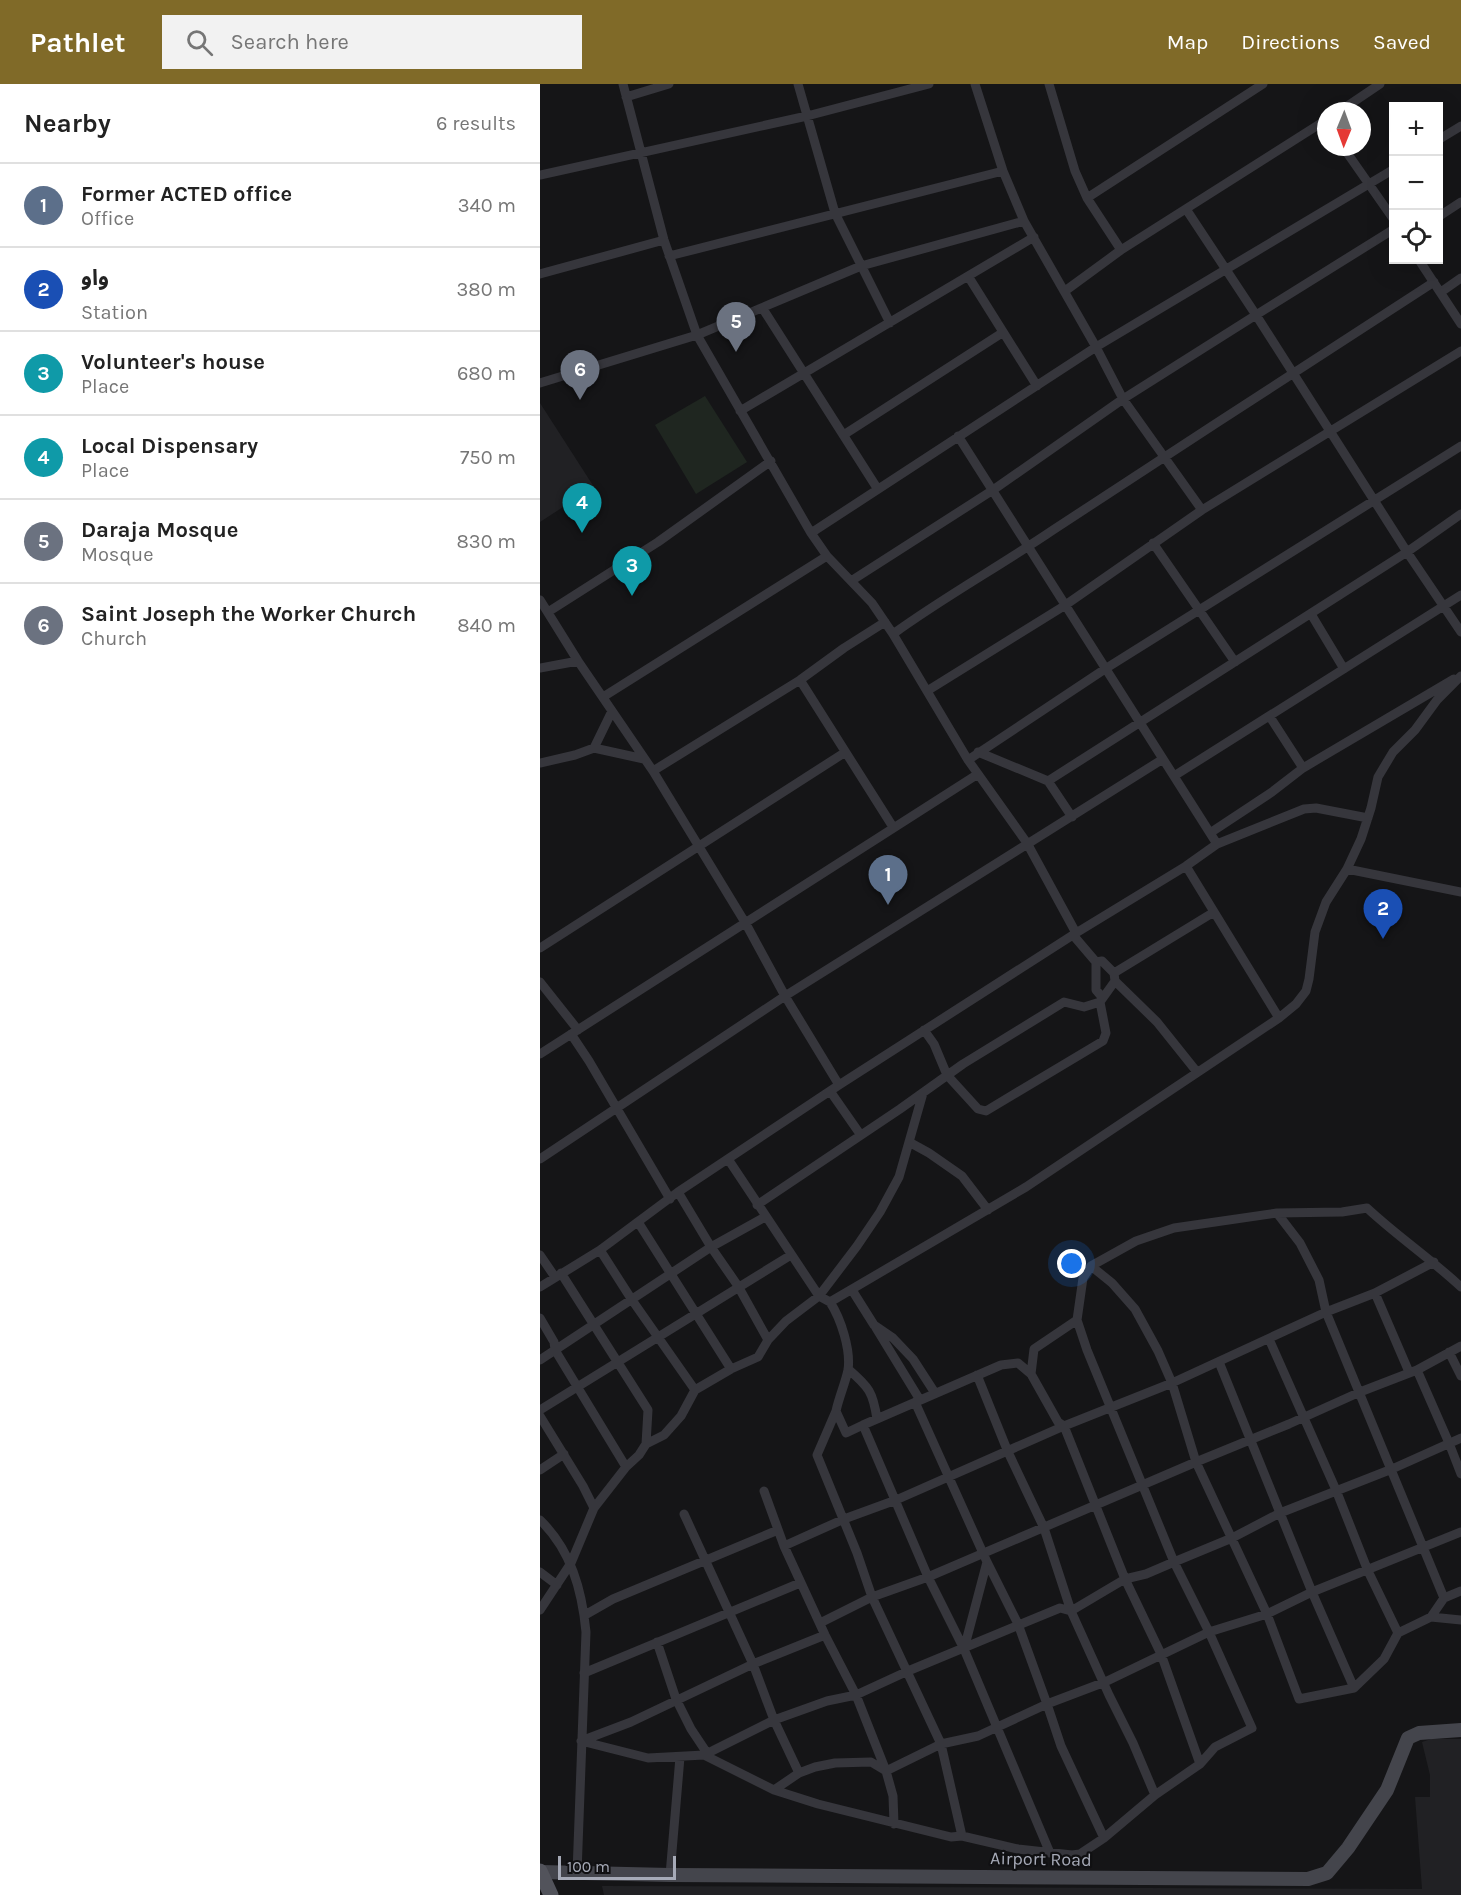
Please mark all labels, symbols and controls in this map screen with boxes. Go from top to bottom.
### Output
search box [162,15,582,69]
text: Pathlet [30,26,126,59]
icon: search [183,26,216,59]
text: Search here [231,29,349,55]
text: Map [1167,30,1208,54]
text: Directions [1241,30,1340,54]
text: Saved [1373,30,1431,54]
north arrow [1317,102,1371,156]
map controls [1389,102,1443,264]
button: + [1389,102,1443,156]
text: Nearby [24,108,111,139]
text: 6 results [436,112,516,135]
button: − [1389,156,1443,210]
text: Former ACTED office [81,181,292,207]
text: 1 [40,194,47,217]
text: 340 m [458,194,516,217]
text: Office [81,207,134,230]
button: locate [1389,210,1443,264]
text: واو [81,265,109,291]
text: 2 [37,278,50,301]
text: 380 m [457,278,516,301]
text: Station [81,301,148,324]
pin: 5 [716,302,756,352]
text: Volunteer's house [81,349,265,375]
pin: 6 [560,350,600,400]
text: 3 [37,362,50,385]
text: 680 m [457,362,516,385]
text: Place [81,375,129,398]
text: Local Dispensary [81,433,258,459]
text: 4 [38,446,49,469]
text: 750 m [460,446,516,469]
text: Place [81,459,129,482]
pin: 4 [562,484,602,533]
text: Daraja Mosque [81,517,238,543]
text: 5 [38,530,49,553]
text: 830 m [457,530,516,553]
text: Mosque [81,543,153,566]
pin: 3 [612,546,652,596]
text: Saint Joseph the Worker Church [81,601,416,627]
text: 6 [37,614,50,637]
text: 840 m [457,614,516,637]
text: Church [81,627,147,650]
pin: 1 [868,856,908,905]
pin: 2 [1364,890,1402,939]
your location [1057,1249,1086,1278]
street label: Airport Road [990,1847,1092,1871]
scale bar [558,1853,676,1880]
text: 100 m [567,1857,610,1876]

